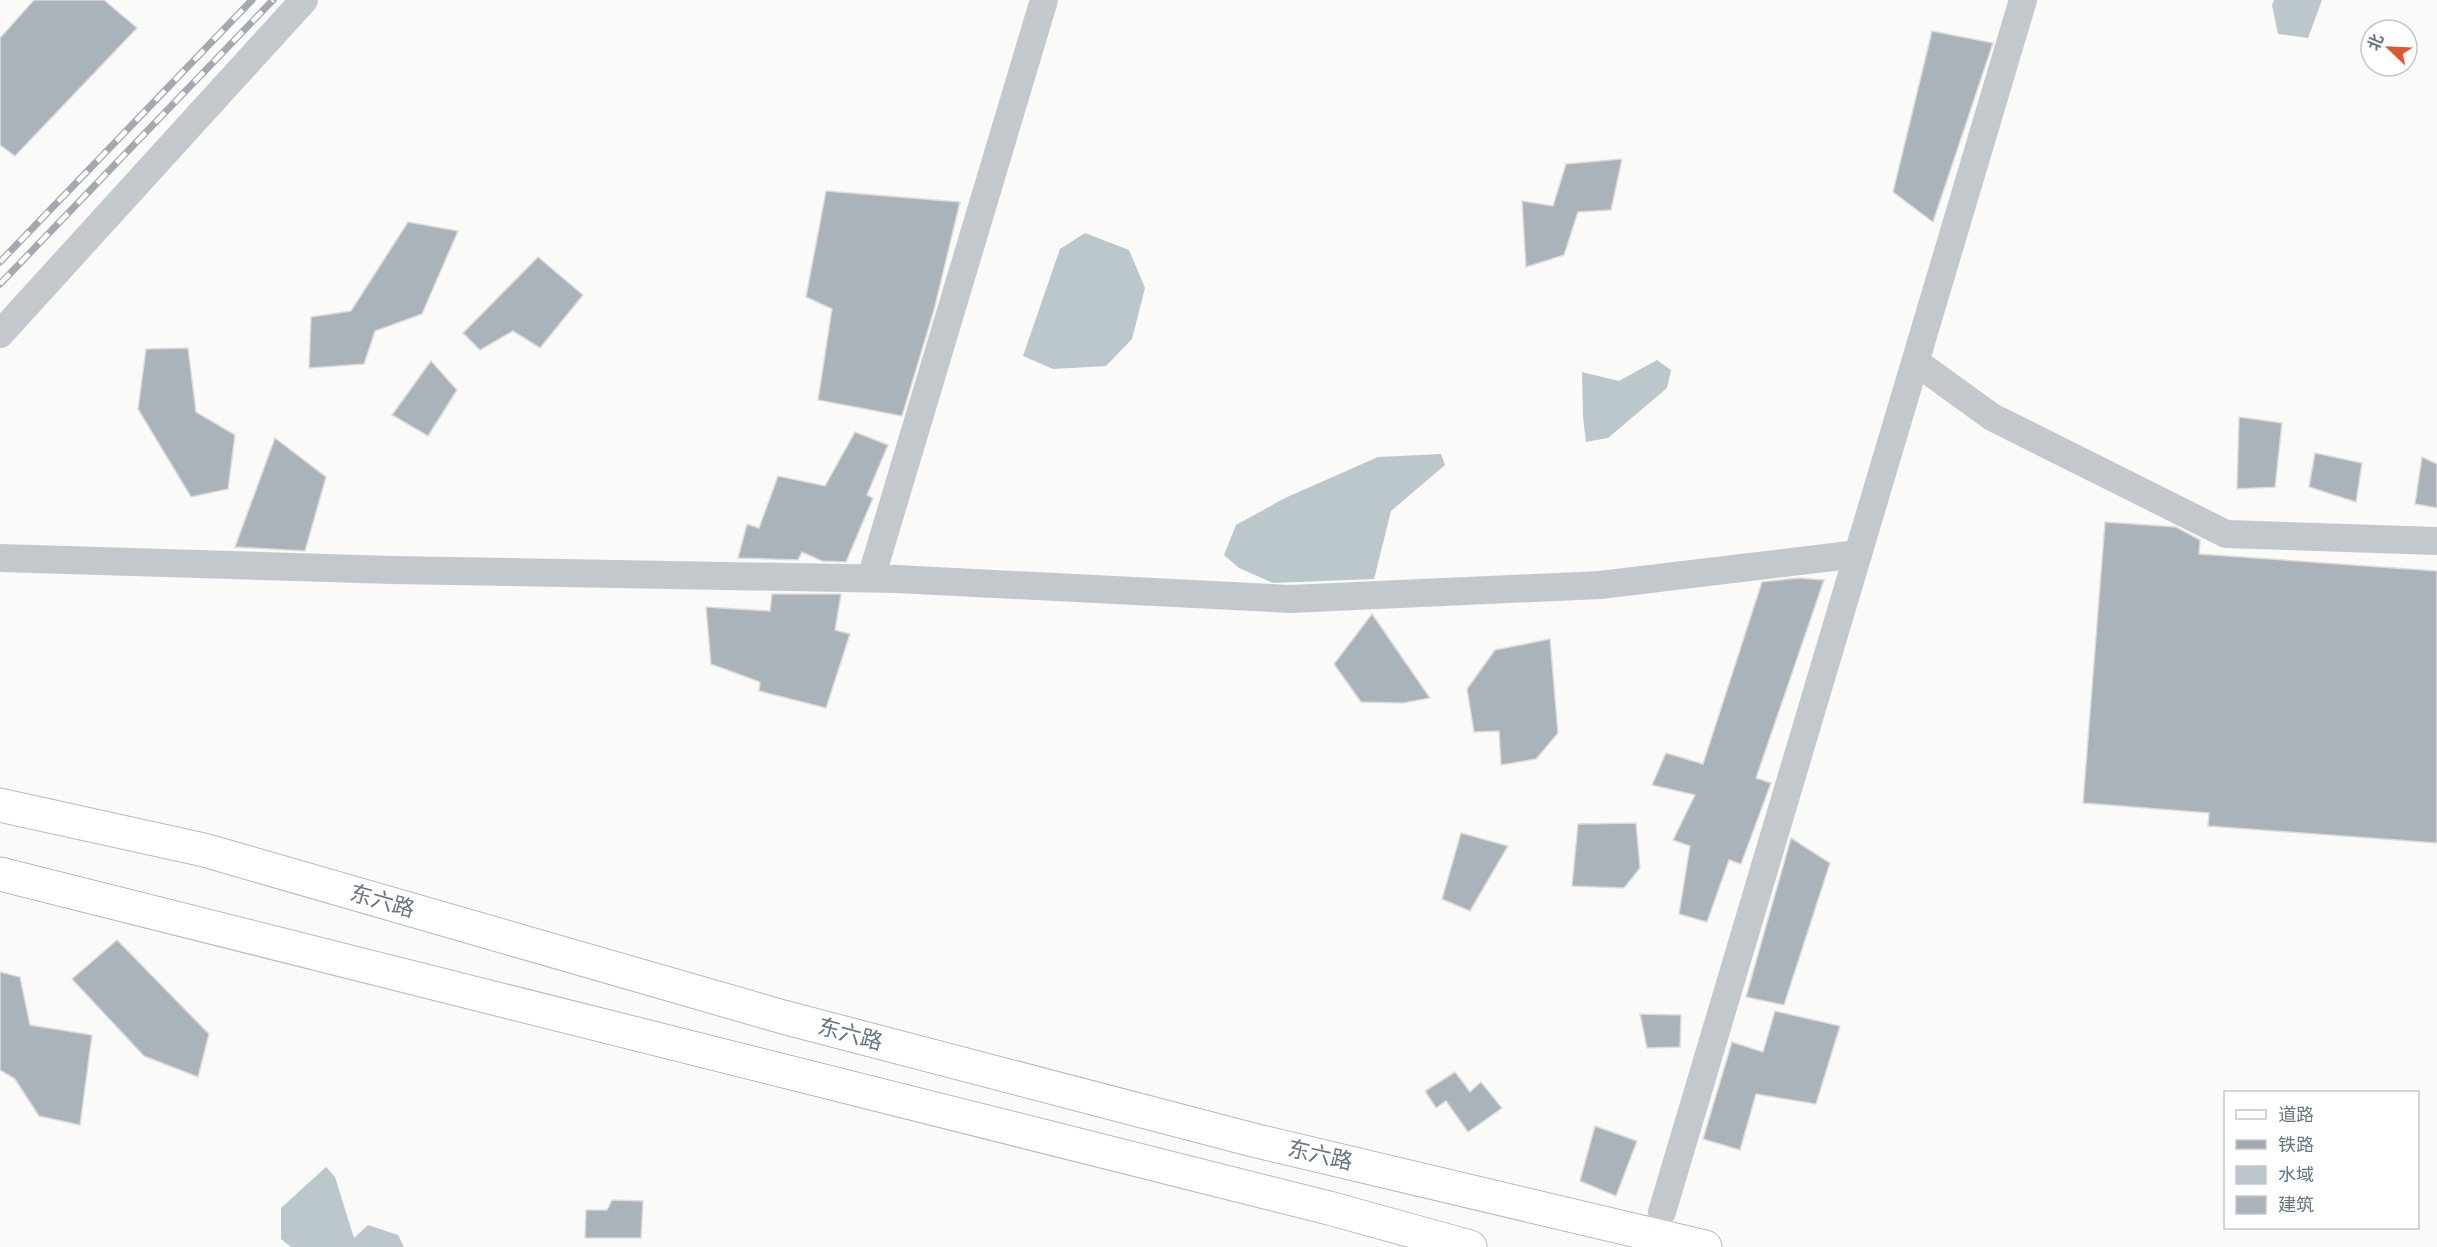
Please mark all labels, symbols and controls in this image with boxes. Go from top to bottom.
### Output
north arrow [2359,18,2419,78]
text: 北 [2365,32,2388,54]
street label: 东六路 [347,880,417,924]
street label: 东六路 [815,1013,885,1057]
legend [2224,1091,2419,1229]
text: 道路 [2278,1105,2314,1126]
street label: 东六路 [1285,1135,1355,1177]
text: 铁路 [2278,1135,2314,1156]
text: 水域 [2278,1165,2314,1186]
text: 建筑 [2278,1195,2314,1216]

